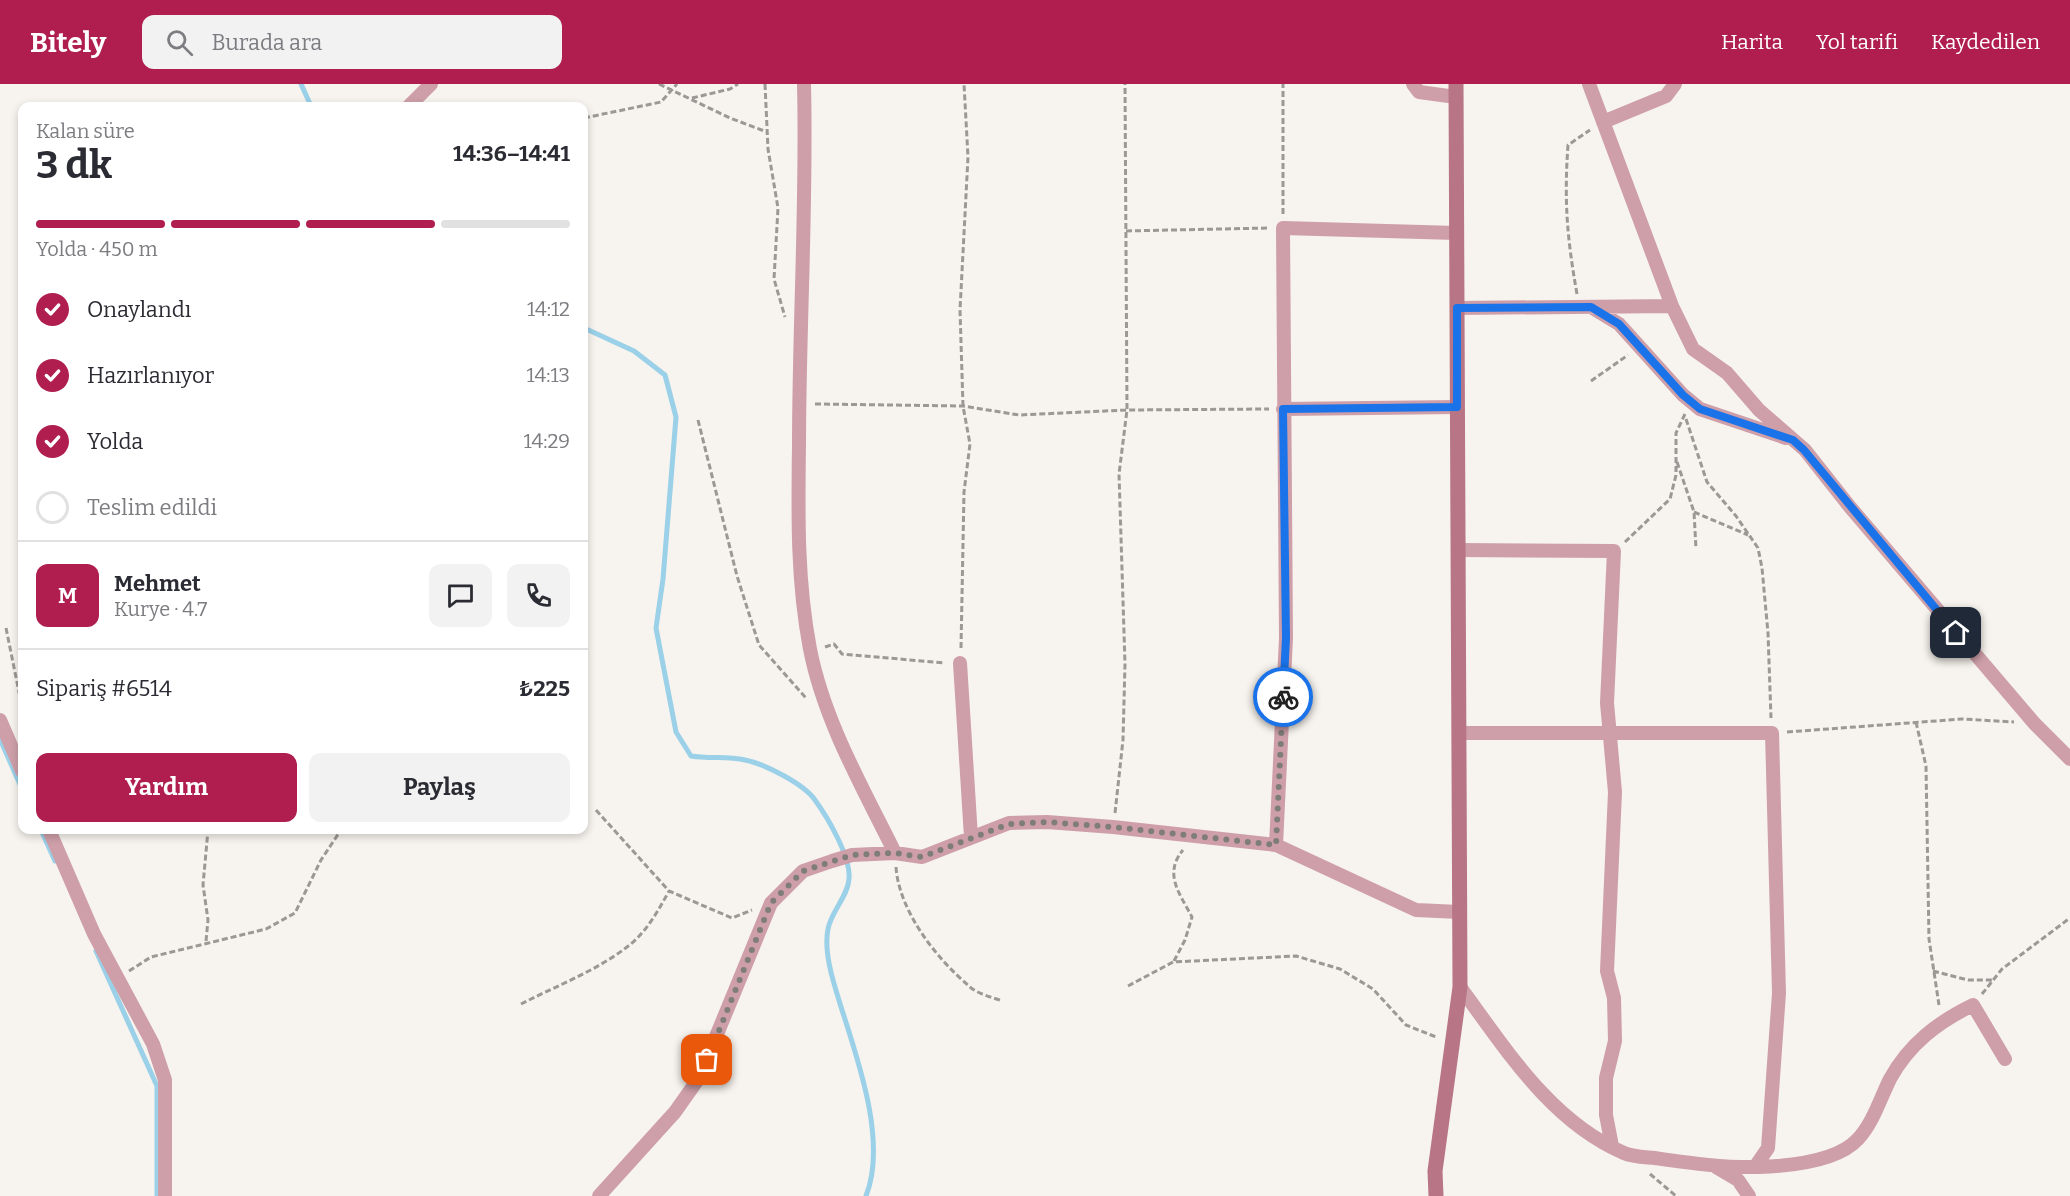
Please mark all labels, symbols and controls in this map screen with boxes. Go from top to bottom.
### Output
search box [142,15,562,69]
text: Bitely [30,26,106,59]
icon: search [163,26,196,59]
text: Burada ara [211,29,322,56]
text: Harita [1721,29,1783,55]
text: Yol tarifi [1816,29,1898,55]
text: Kaydedilen [1931,29,2040,55]
text: Kalan süre [36,119,135,143]
text: 14:36–14:41 [453,140,570,167]
text: 3 dk [36,142,112,188]
text: Yolda · 450 m [36,237,158,261]
icon: check [36,293,69,326]
text: Onaylandı [87,296,191,323]
text: 14:12 [527,297,570,321]
icon: check [36,359,69,392]
text: Hazırlanıyor [87,362,214,389]
text: 14:13 [526,363,570,387]
icon: check [36,425,69,458]
text: Yolda [87,428,143,455]
text: 14:29 [523,429,570,453]
text: Teslim edildi [87,494,217,521]
button: chat [429,564,492,627]
button: phone [507,564,570,627]
text: Mehmet [114,570,201,597]
text: M [58,582,77,609]
text: Kurye · 4.7 [114,597,207,621]
pin [1930,607,1981,658]
icon: home [1939,616,1972,649]
courier [1253,667,1313,727]
text: Sipariş #6514 [36,675,172,702]
text: ₺225 [518,675,570,702]
icon: bike [1267,681,1300,714]
button: Yardım [36,753,297,822]
button: Paylaş [309,753,570,822]
pin [681,1034,732,1085]
icon: bag [690,1043,723,1076]

